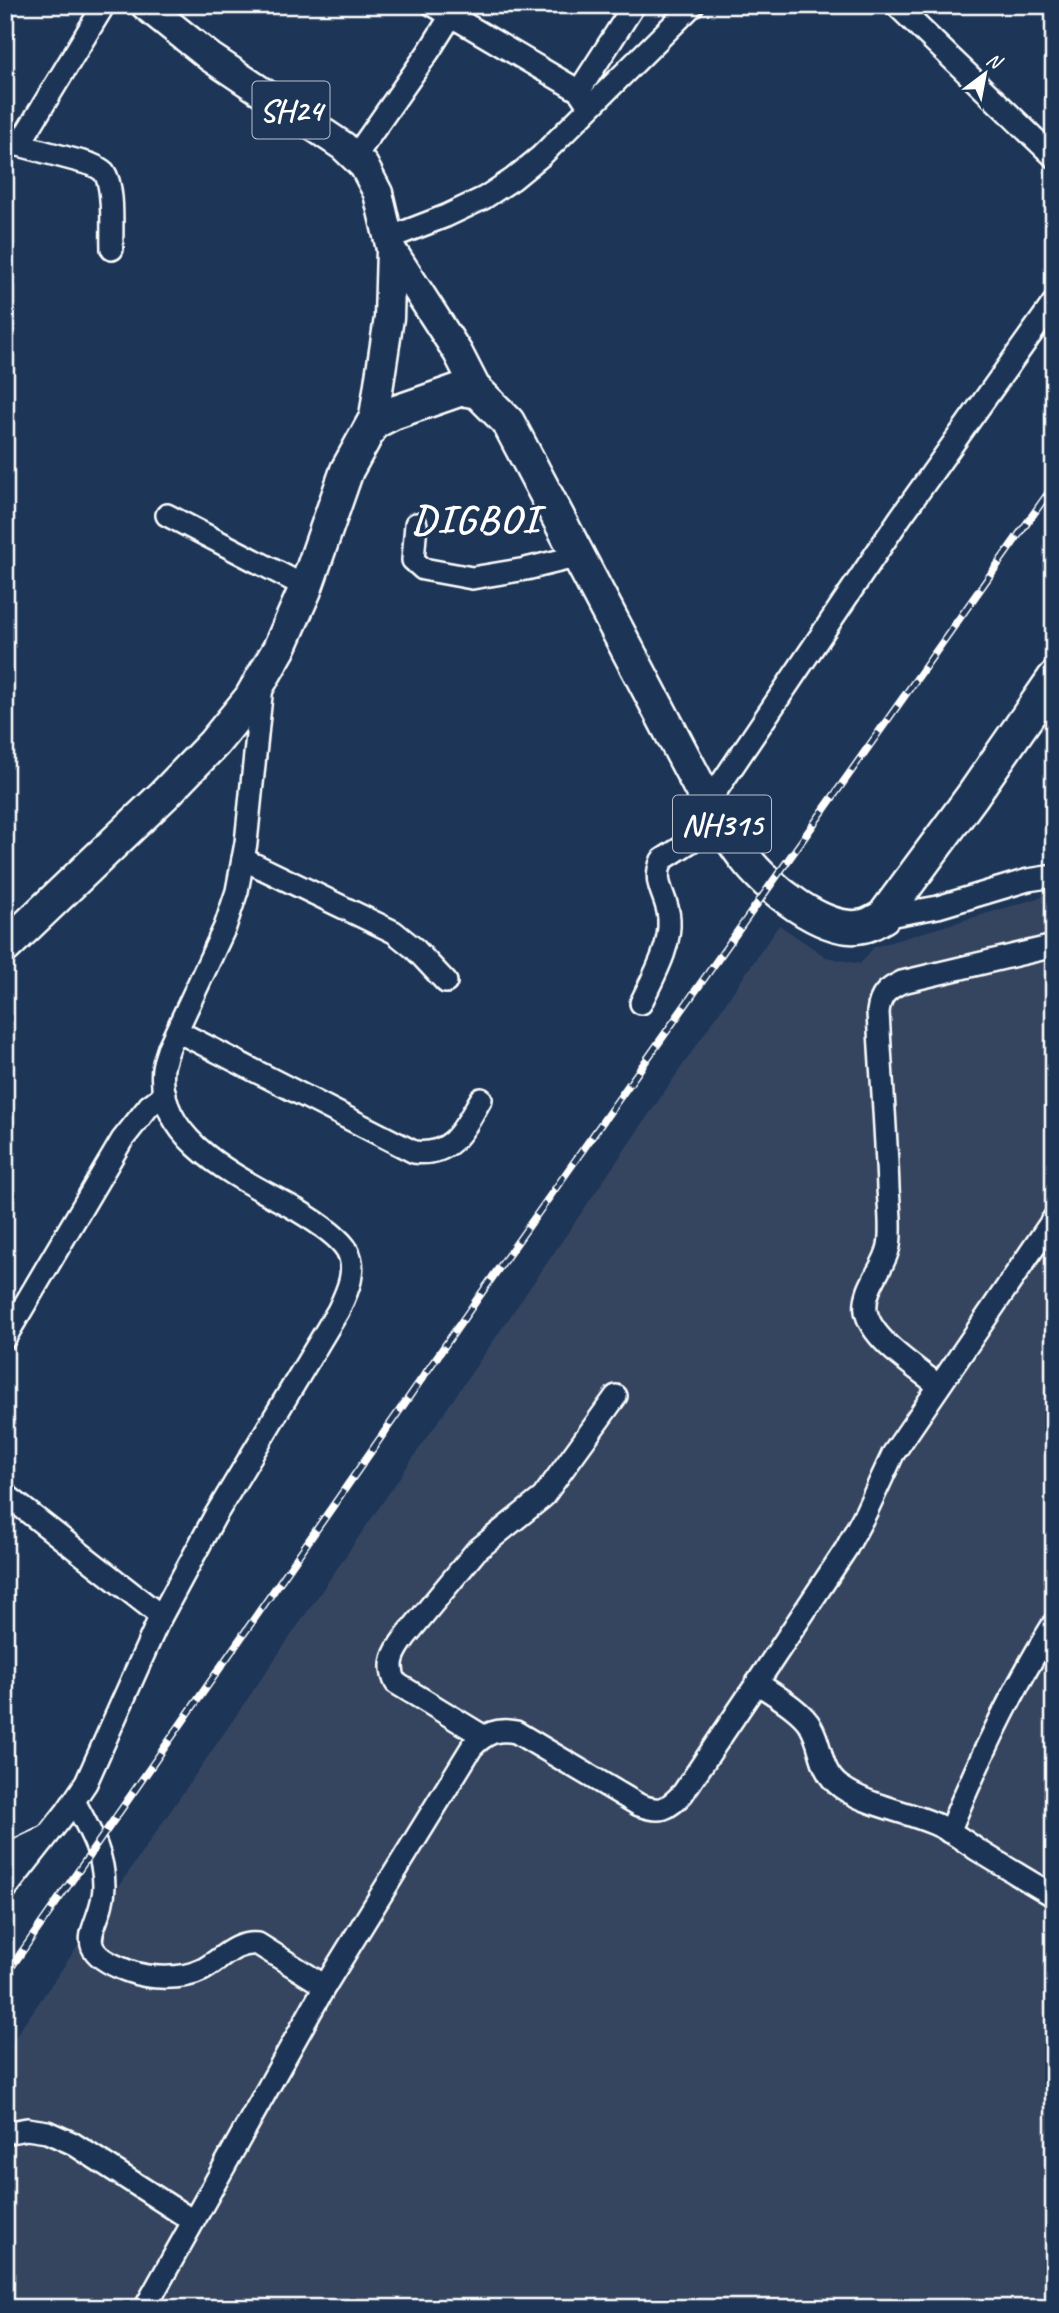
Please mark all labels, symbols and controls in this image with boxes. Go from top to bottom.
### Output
north arrow [950,38,1020,108]
text: N [982,47,1008,75]
road number: SH24 [252,82,330,138]
district label: DIGBOI [412,494,547,544]
road number: NH315 [673,796,771,852]

